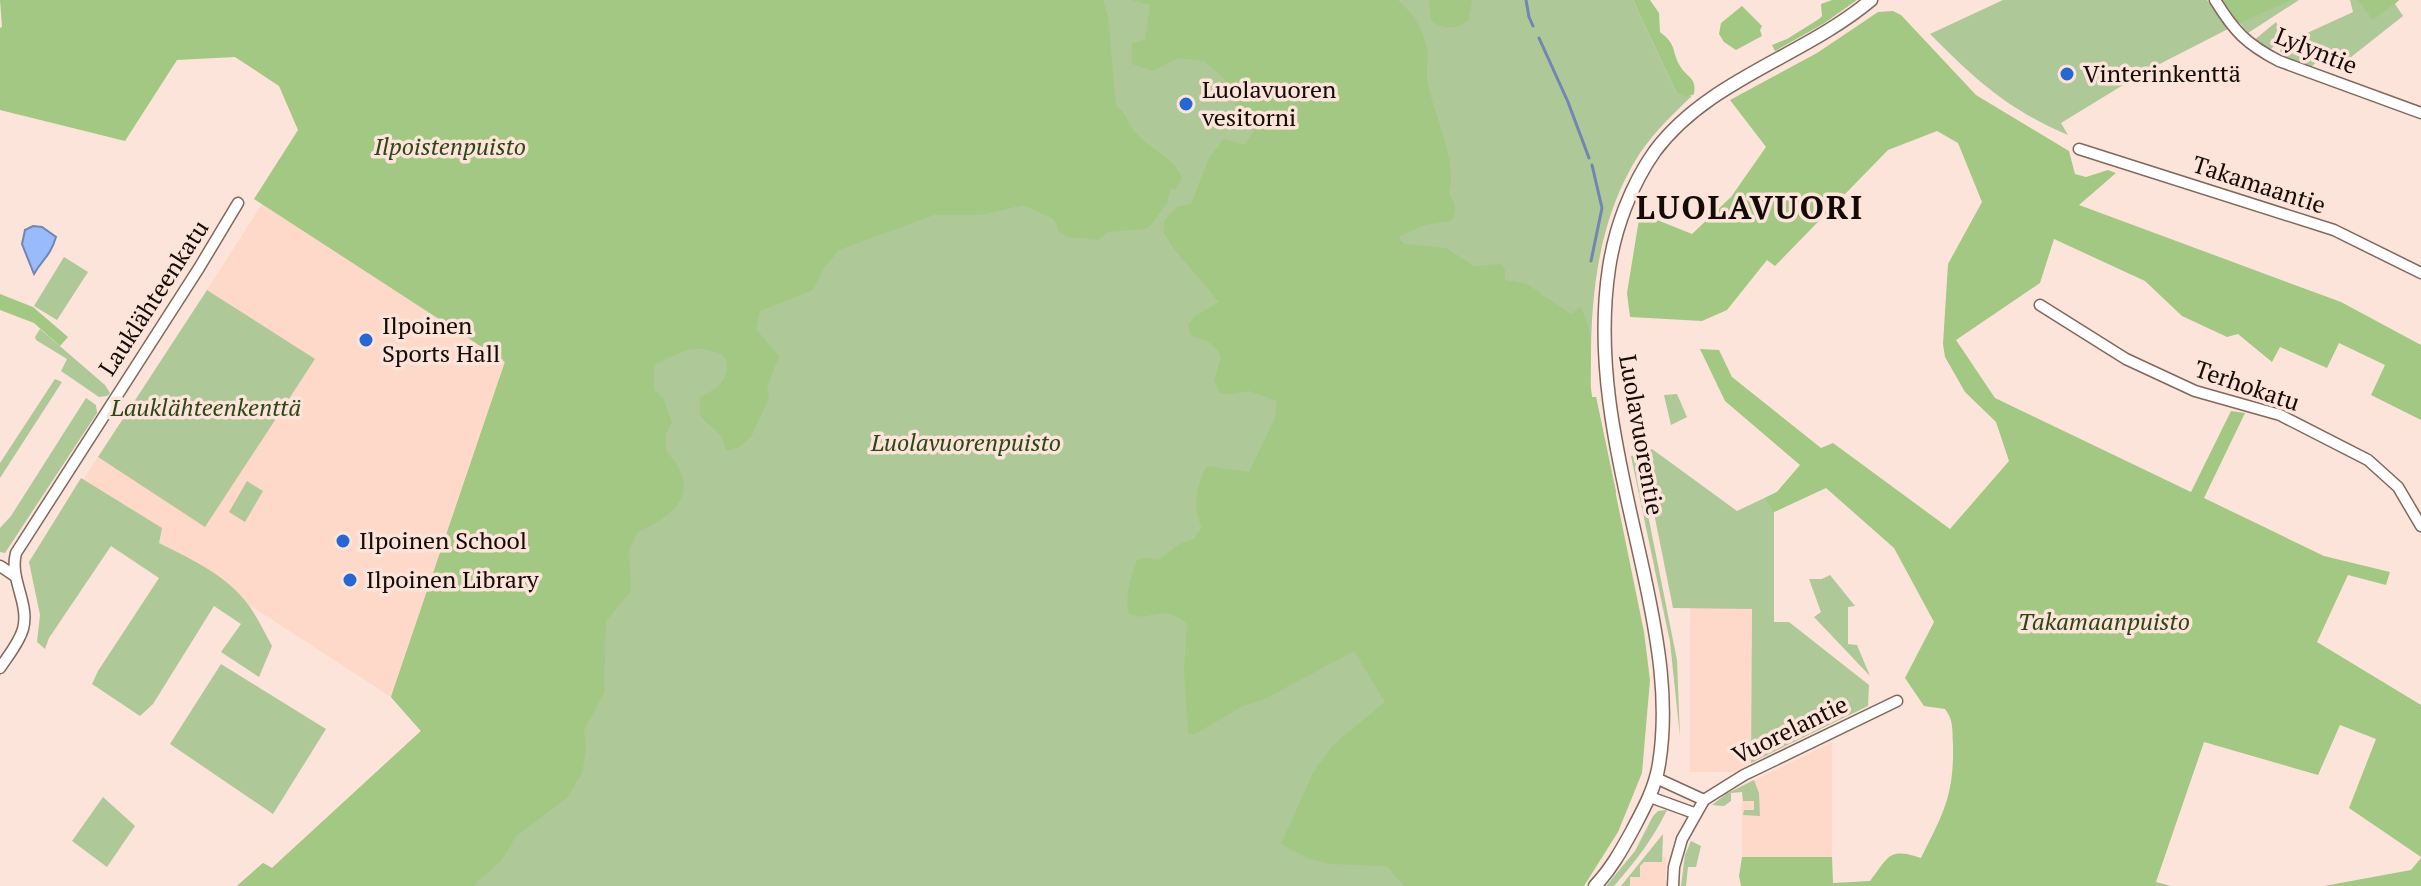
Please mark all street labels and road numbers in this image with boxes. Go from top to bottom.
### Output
street label: Lylyntie [2271,19,2362,81]
street label: Takamaantie [2189,147,2330,221]
street label: Lauklähteenkatu [91,213,216,381]
street label: Luolavuorentie [1612,352,1672,518]
street label: Terhokatu [2190,352,2304,418]
street label: Vuorelantie [1727,687,1853,771]

